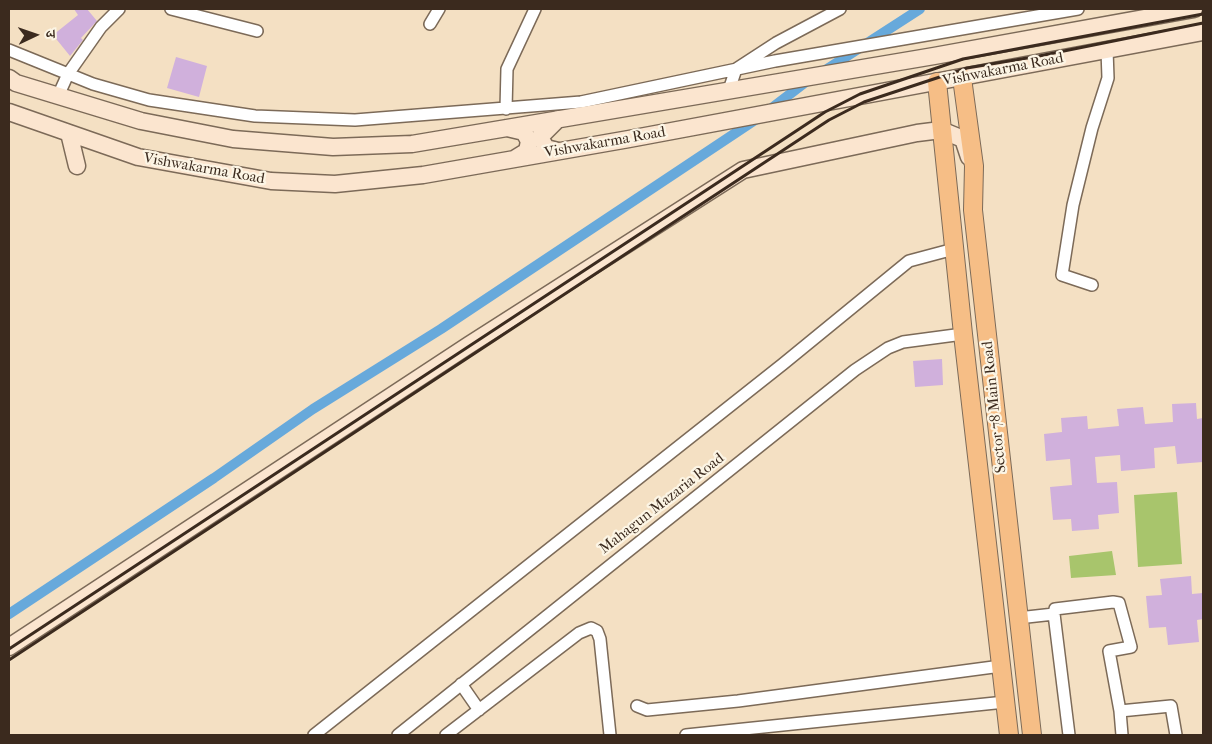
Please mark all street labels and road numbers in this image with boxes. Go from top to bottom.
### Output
street label: Vishwakarma Road [941,49,1065,91]
street label: Vishwakarma Road [543,123,667,163]
street label: Vishwakarma Road [142,149,266,189]
street label: Sector 78 Main Road [979,340,1011,474]
street label: Mahagun Mazaria Road [596,450,728,558]

